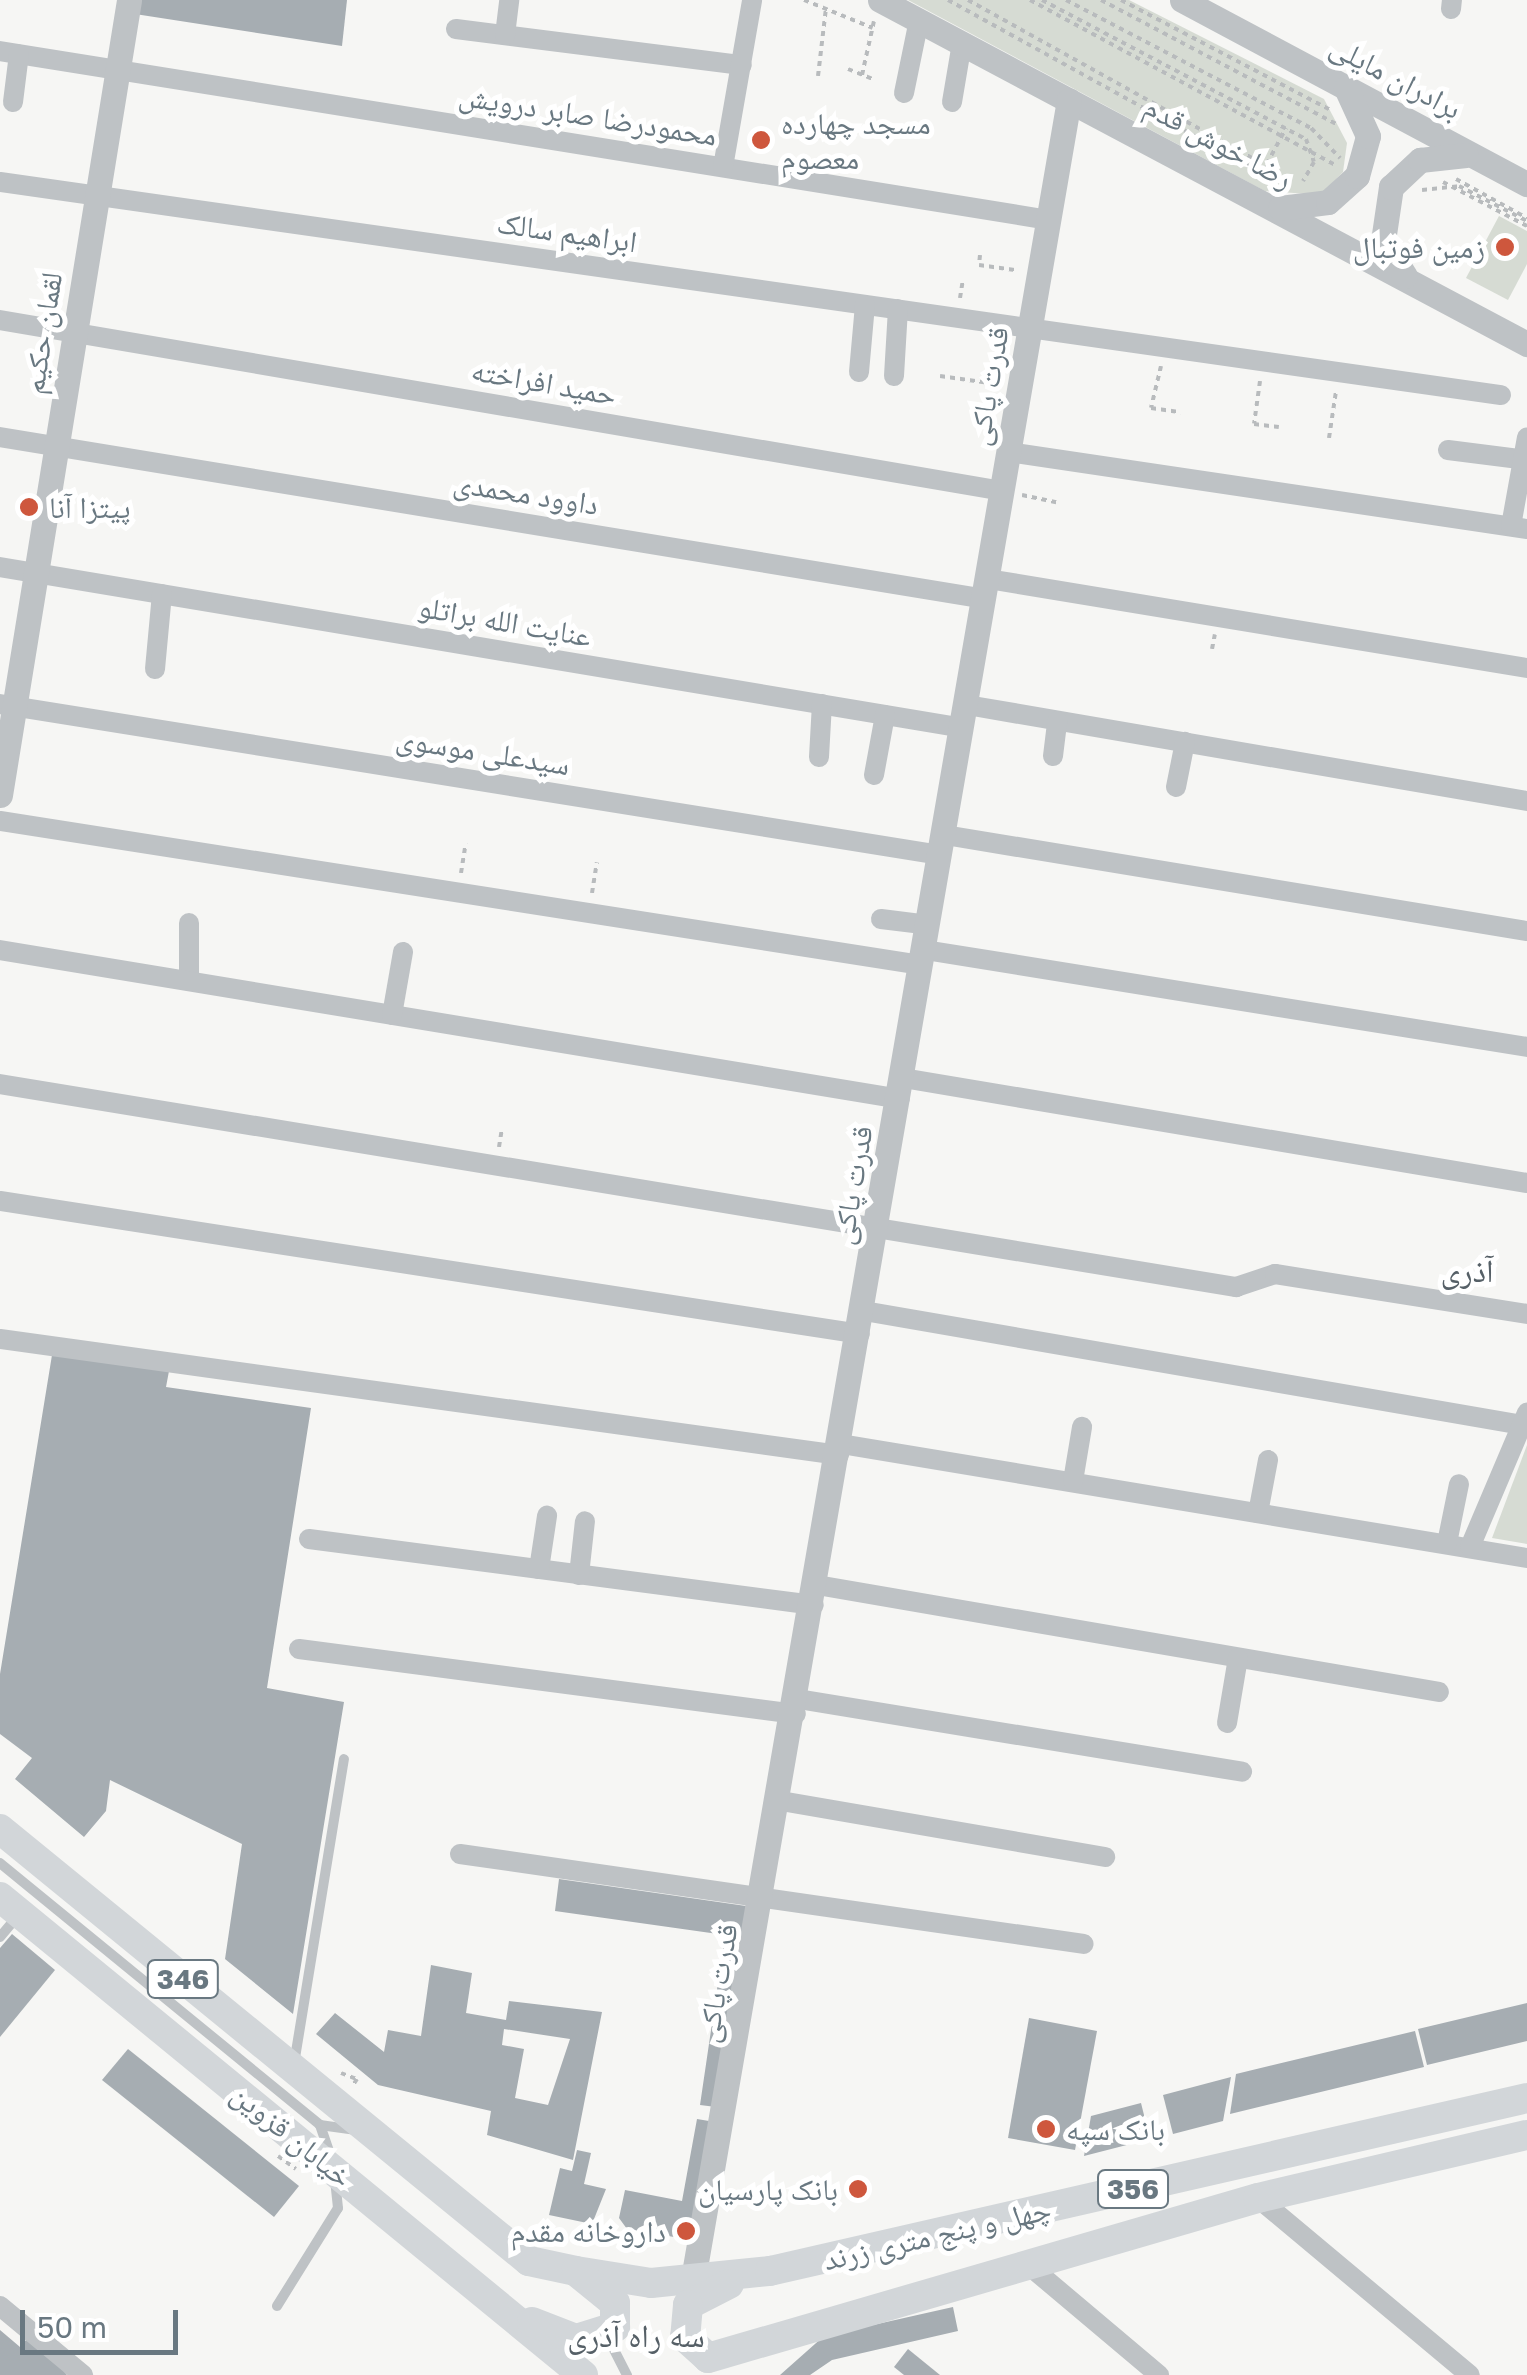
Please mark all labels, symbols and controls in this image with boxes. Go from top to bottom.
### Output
street label: برادران مایلی [1324,27,1468,127]
street label: محمودرضا صابر درویش [456,77,720,153]
street label: رضا خوش قدم [1139,88,1299,196]
place label: مسجد چهارده معصوم [781,105,931,176]
marker: مسجد چهارده معصوم [750,129,772,151]
street label: ابراهیم سالک [495,204,639,260]
place label: زمین فوتبال [1353,229,1485,265]
marker: زمین فوتبال [1494,236,1516,258]
street label: لقمان حکیم [15,270,69,396]
street label: قدرت پاکی [960,324,1016,448]
street label: حمید افراخته [469,352,619,412]
street label: داوود محمدی [451,464,601,522]
place label: پیتزا آنا [49,489,131,525]
marker: پیتزا آنا [18,496,40,518]
street label: عنایت الله براتلو [416,588,594,654]
street label: سیدعلی موسوی [394,720,572,782]
street label: قدرت پاکی [824,1123,880,1247]
district label: آذری [1441,1251,1493,1289]
street label: قدرت پاکی [689,1921,745,2045]
road number: 346 [146,1956,220,2002]
street label: خیابان قزوین [224,2075,360,2195]
place label: بانک سپه [1066,2111,1165,2147]
marker: بانک سپه [1035,2118,1057,2140]
road number: 356 [1096,2166,1170,2212]
place label: بانک پارسیان [698,2171,838,2207]
marker: بانک پارسیان [847,2178,869,2200]
street label: چهل و پنج متری زرند [820,2190,1054,2278]
place label: داروخانه مقدم [511,2213,666,2249]
marker: داروخانه مقدم [675,2220,697,2242]
scale bar [25,2290,182,2352]
text: 50 m [37,2309,107,2345]
district label: سه راه آذری [567,2316,705,2354]

